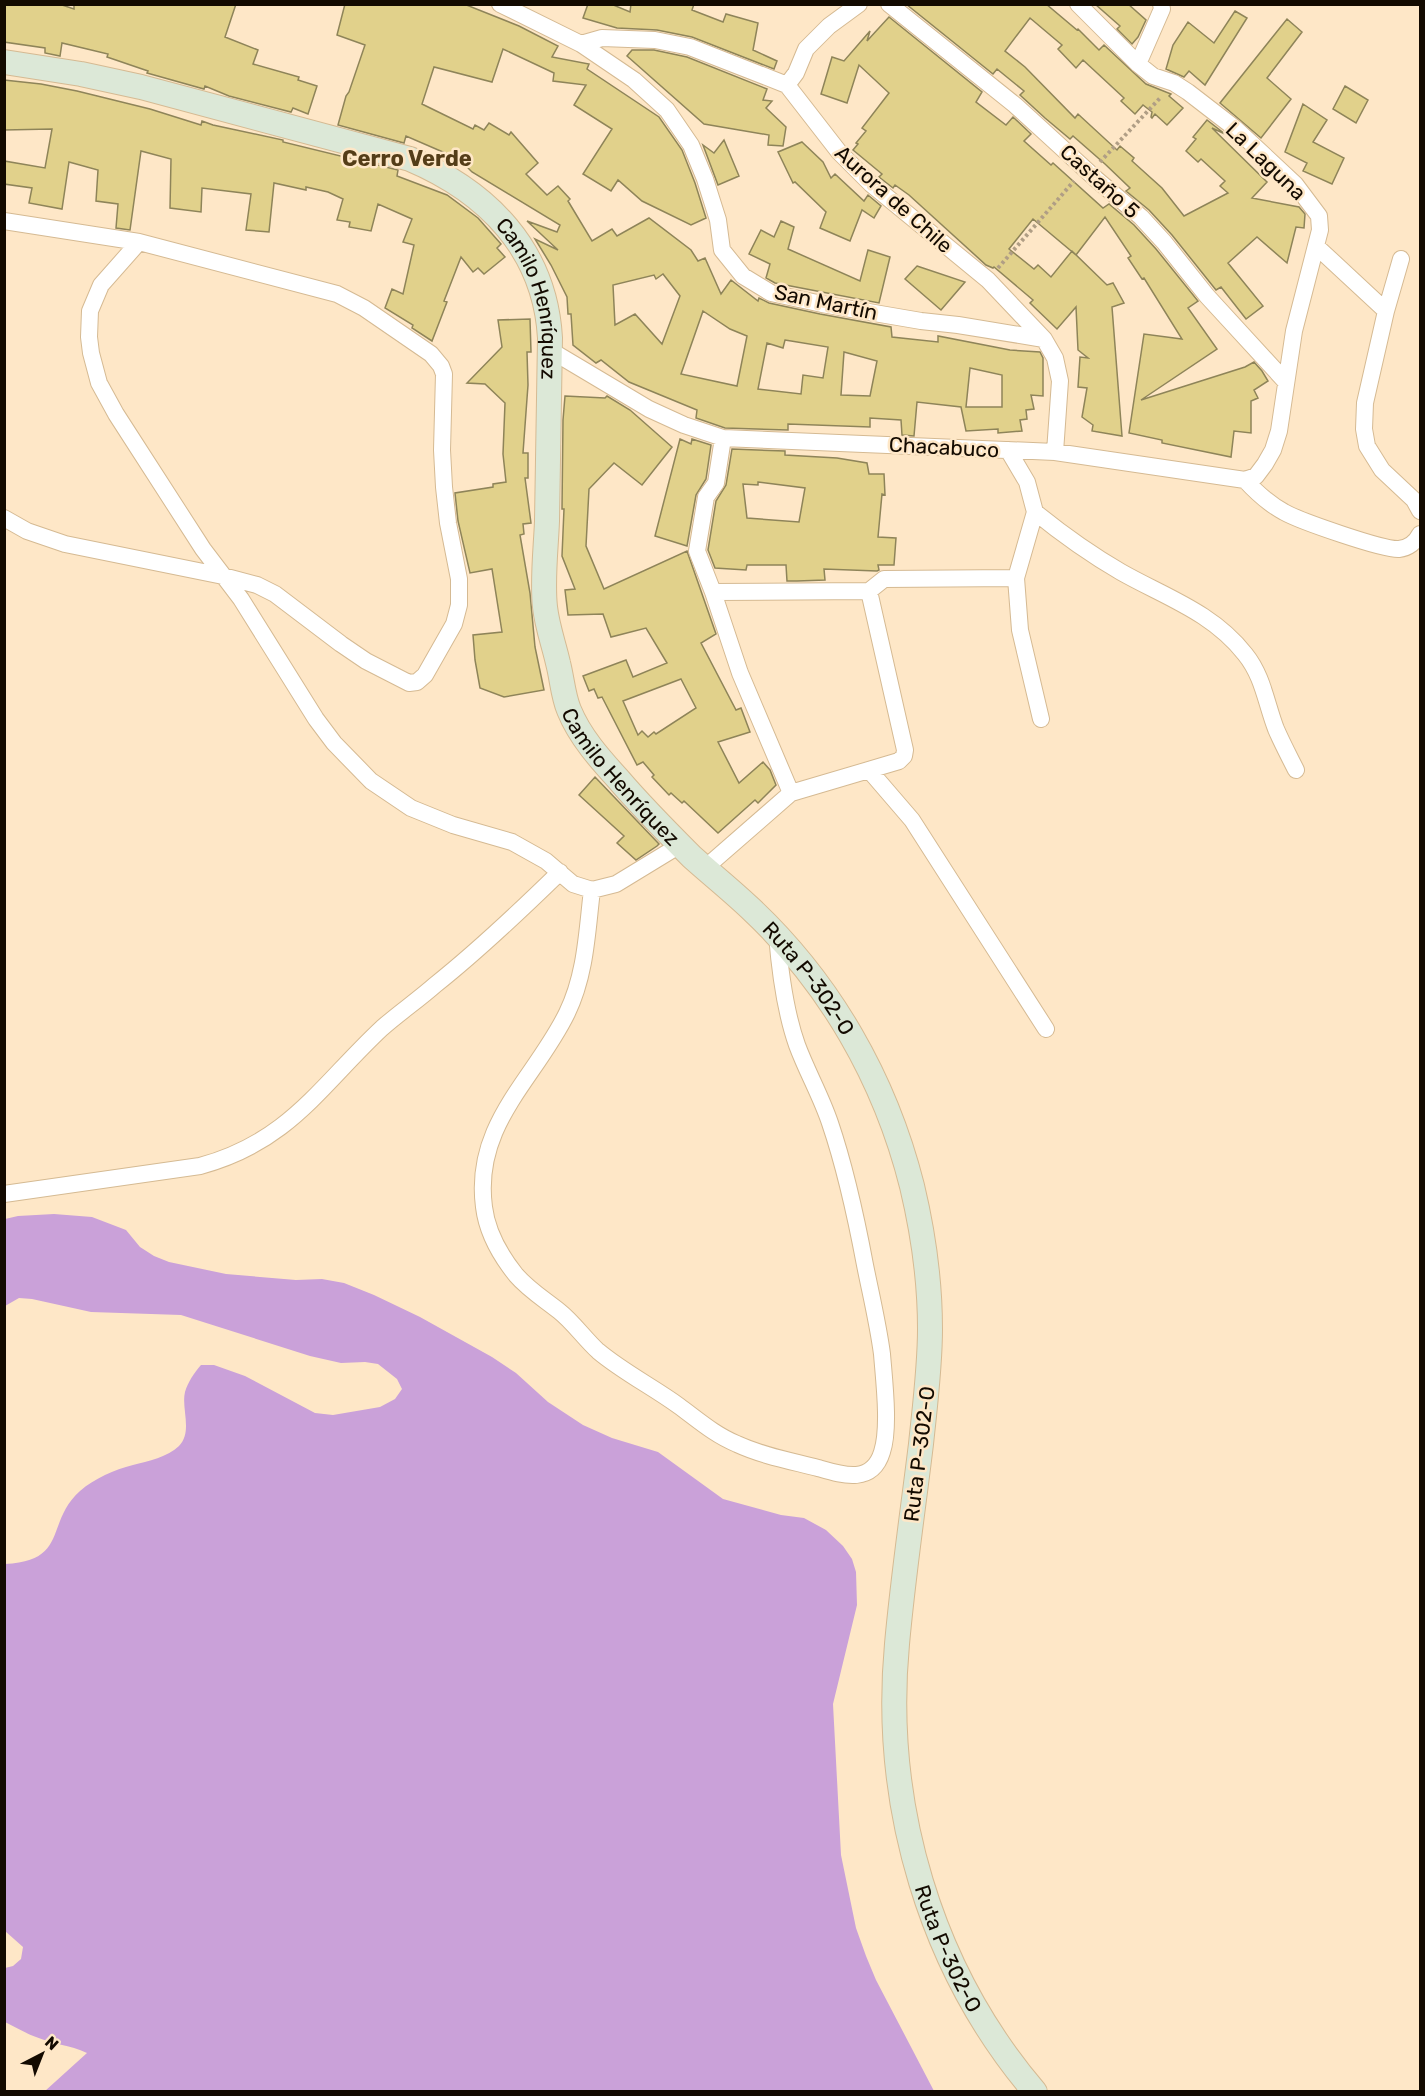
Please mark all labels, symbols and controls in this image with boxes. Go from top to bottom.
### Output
street label: La Laguna [1221,117,1311,205]
street label: Castaño 5 [1055,139,1145,223]
street label: Aurora de Chile [830,140,958,258]
district label: Cerro Verde [342,145,472,172]
street label: Camilo Henríquez [491,212,563,380]
street label: San Martín [772,279,880,325]
street label: Chacabuco [888,432,1000,462]
street label: Camilo Henríquez [557,704,685,850]
street label: Ruta P-302-O [758,916,860,1039]
street label: Ruta P-302-O [898,1385,940,1523]
street label: Ruta P-302-O [910,1882,988,2016]
north arrow [12,2024,72,2084]
text: N [41,2032,62,2054]

